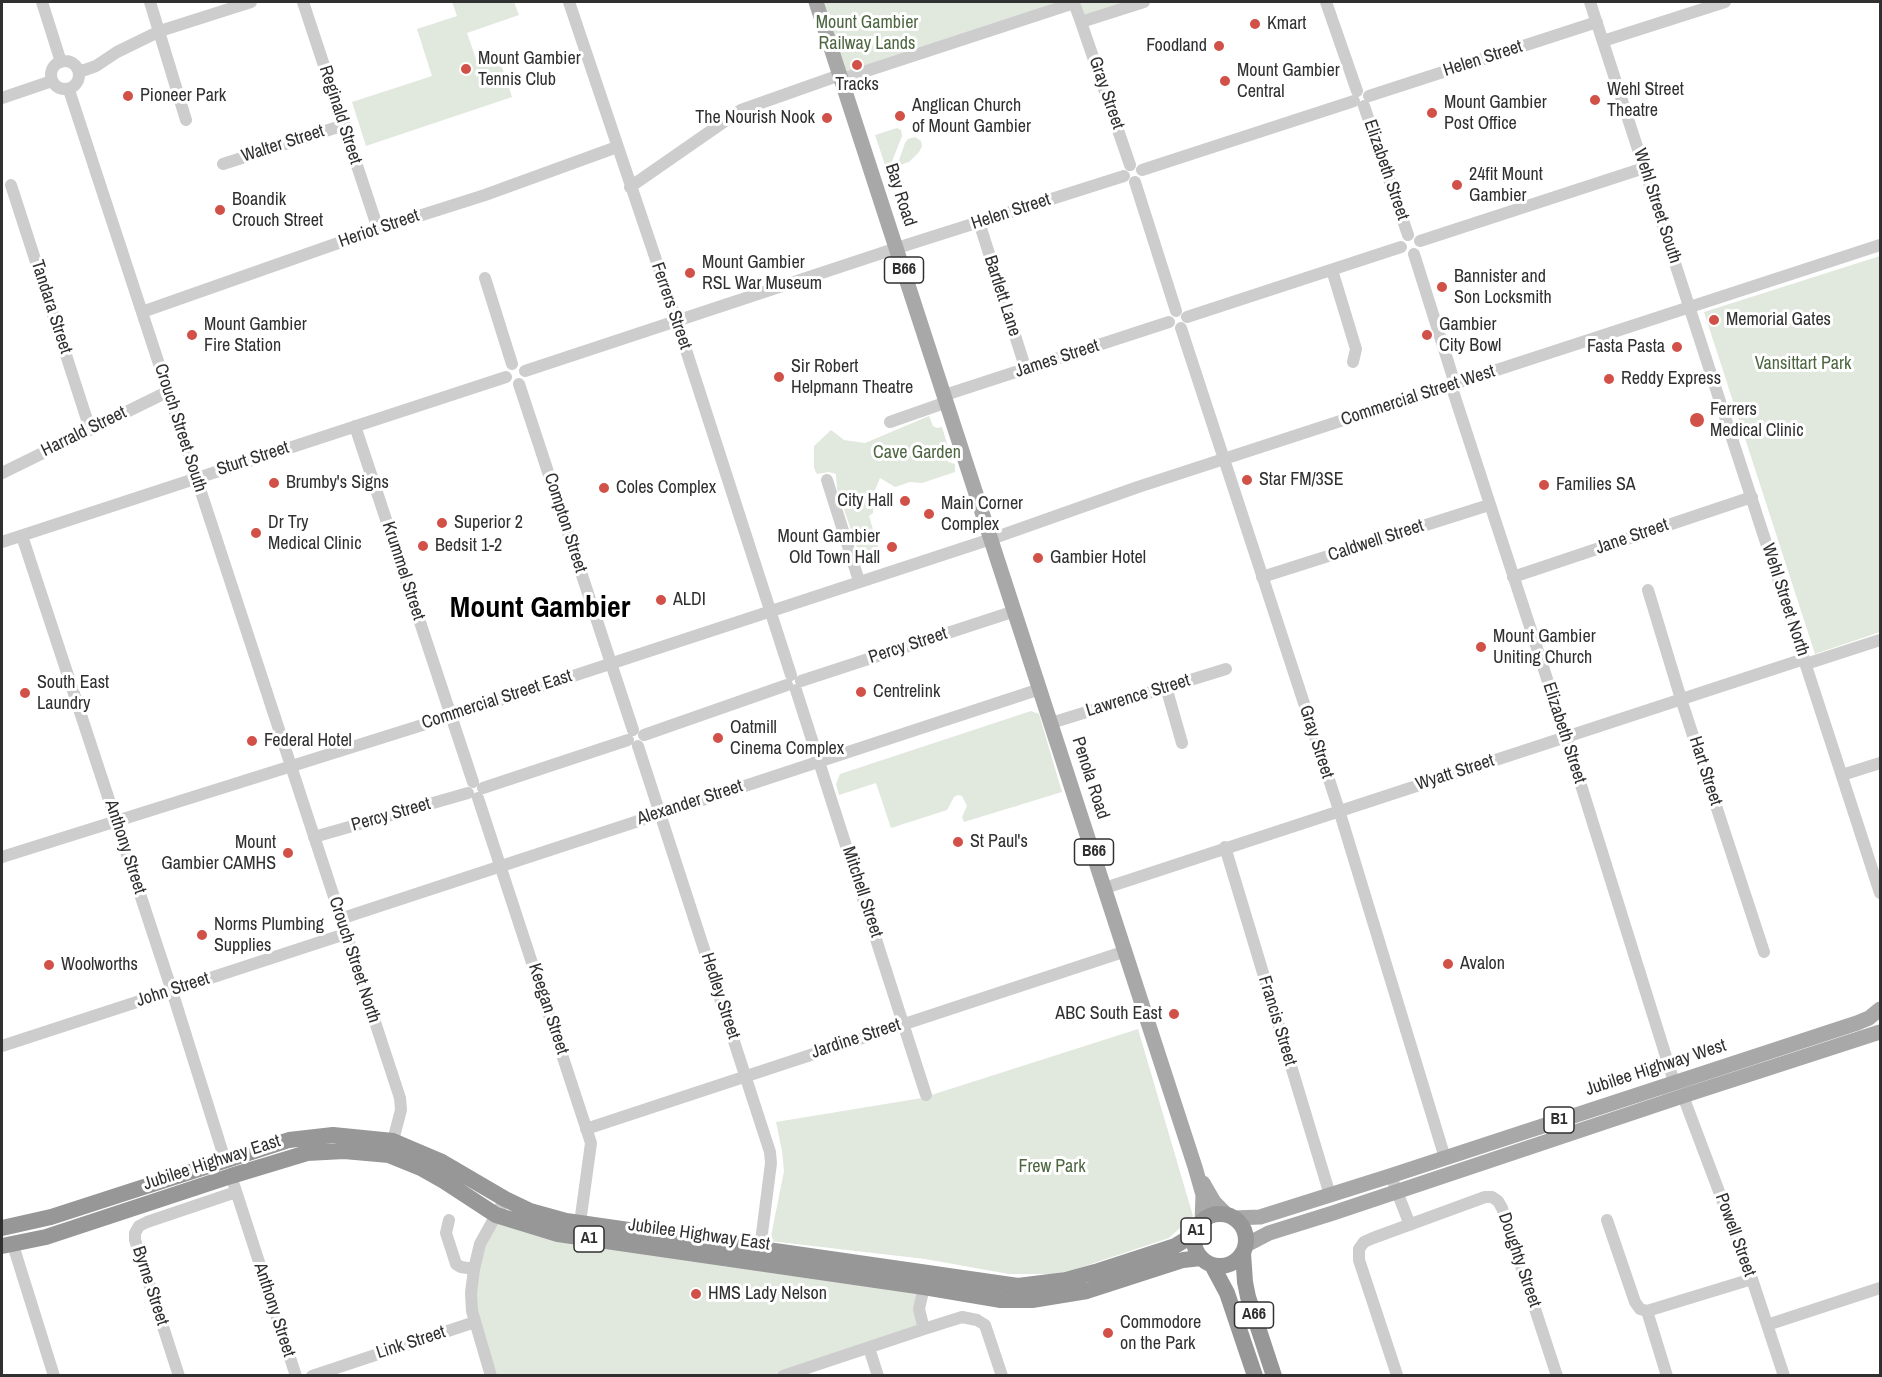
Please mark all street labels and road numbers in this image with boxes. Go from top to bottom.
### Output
street label: Helen Street [1441,36,1525,82]
street label: Gray Street [1084,54,1128,132]
street label: Reginald Street [314,63,366,167]
street label: Elizabeth Street [1359,117,1413,223]
street label: Walter Street [239,121,327,167]
street label: Wehl Street South [1628,146,1686,266]
street label: Bay Road [880,161,920,229]
street label: Helen Street [969,189,1053,235]
street label: Heriot Street [336,205,422,253]
street label: Bartlett Lane [979,253,1025,339]
street label: Tandara Street [26,257,76,357]
road number: B66 [884,257,924,283]
street label: Ferrers Street [646,260,696,352]
street label: James Street [1012,335,1102,383]
street label: Crouch Street South [149,361,211,495]
street label: Commercial Street West [1338,361,1498,431]
street label: Harrald Street [38,402,130,462]
street label: Sturt Street [214,437,292,481]
street label: Compton Street [539,471,591,575]
street label: Jane Street [1593,514,1671,560]
street label: Caldwell Street [1325,515,1427,567]
street label: Krummel Street [377,519,429,623]
street label: Wehl Street North [1757,541,1813,659]
street label: Percy Street [866,623,950,669]
street label: Commercial Street East [419,666,575,734]
street label: Lawrence Street [1083,670,1193,722]
street label: Elizabeth Street [1538,680,1590,786]
street label: Gray Street [1294,703,1338,781]
street label: Penola Road [1067,734,1113,822]
street label: Hart Street [1684,734,1726,808]
street label: Wyatt Street [1413,750,1497,796]
street label: Alexander Street [634,776,746,830]
street label: Percy Street [349,793,433,837]
street label: Anthony Street [100,797,150,897]
road number: B66 [1074,839,1114,865]
street label: Mitchell Street [837,844,887,940]
street label: Crouch Street North [323,894,385,1026]
street label: Hedley Street [696,950,744,1042]
street label: Keegan Street [523,961,573,1057]
street label: John Street [134,968,212,1012]
street label: Francis Street [1253,974,1301,1068]
street label: Jardine Street [809,1014,903,1064]
street label: Jubilee Highway West [1583,1035,1729,1101]
road number: B1 [1544,1107,1574,1133]
street label: Jubilee Highway East [141,1131,283,1195]
street label: Powell Street [1710,1190,1760,1280]
street label: Doughty Street [1493,1210,1545,1310]
street label: Jubilee Highway East [627,1214,771,1256]
road number: A1 [1181,1218,1211,1244]
road number: A1 [574,1226,604,1252]
street label: Byrne Street [127,1244,173,1328]
street label: Anthony Street [249,1260,299,1360]
road number: A66 [1234,1302,1274,1328]
street label: Link Street [374,1322,448,1364]

